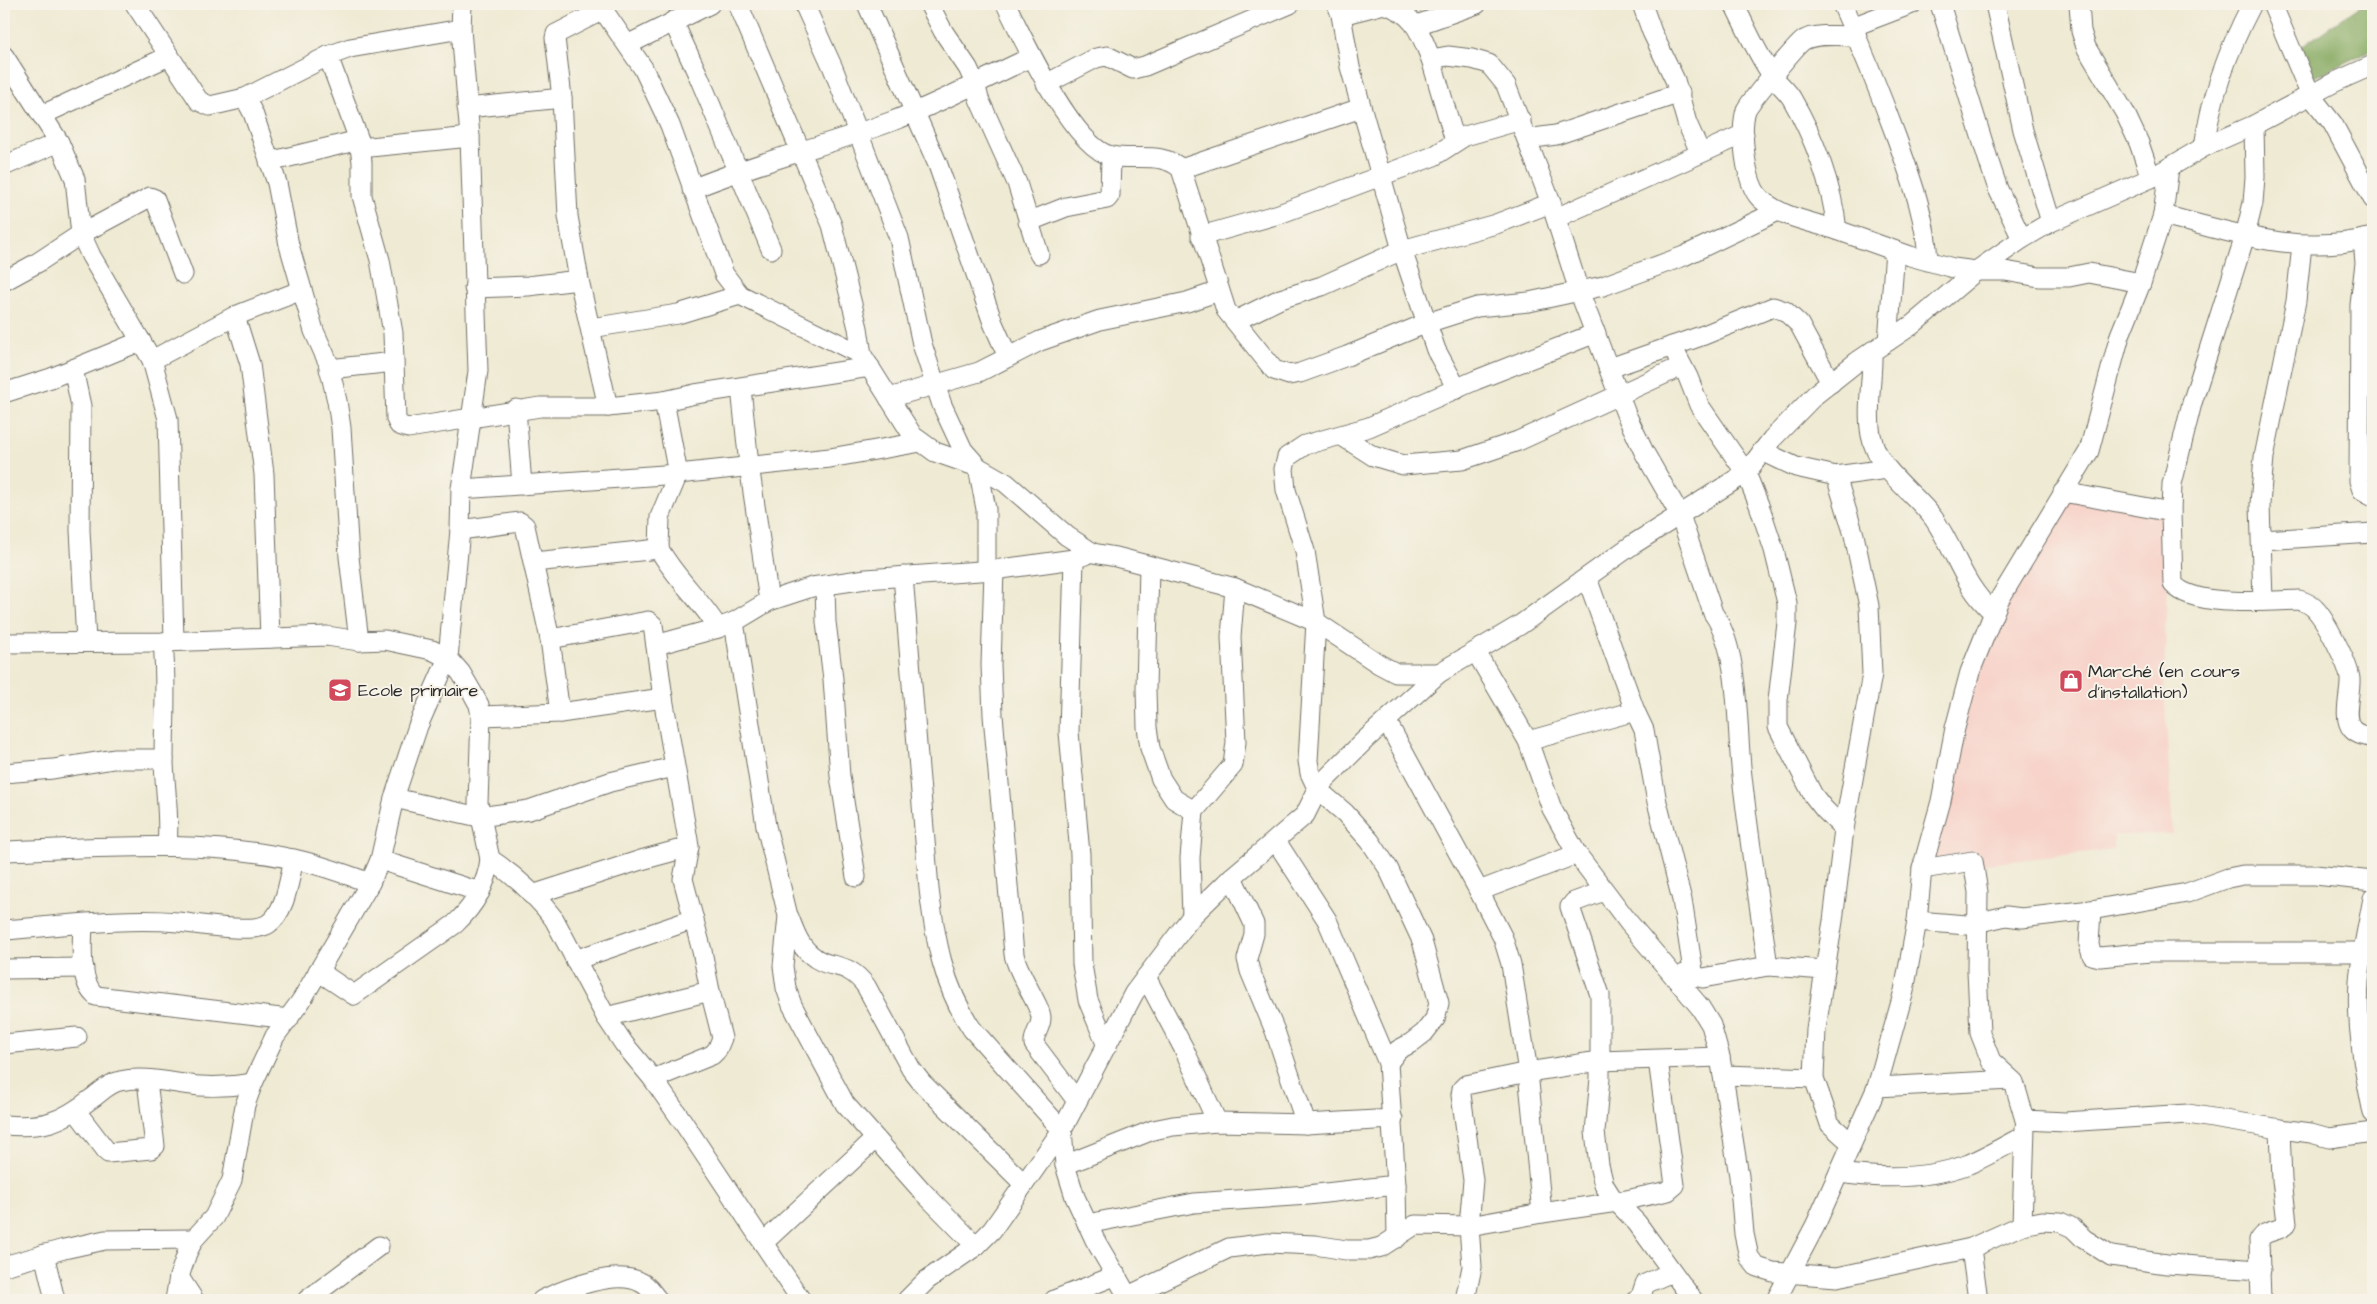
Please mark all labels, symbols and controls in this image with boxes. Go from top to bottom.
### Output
place label: Marché (en cours d'installation) [2088,659,2240,705]
shop icon: Marché (en cours d'installation) [2058,668,2084,694]
school or university icon: Ecole primaire [327,677,353,703]
place label: Ecole primaire [358,678,478,703]

